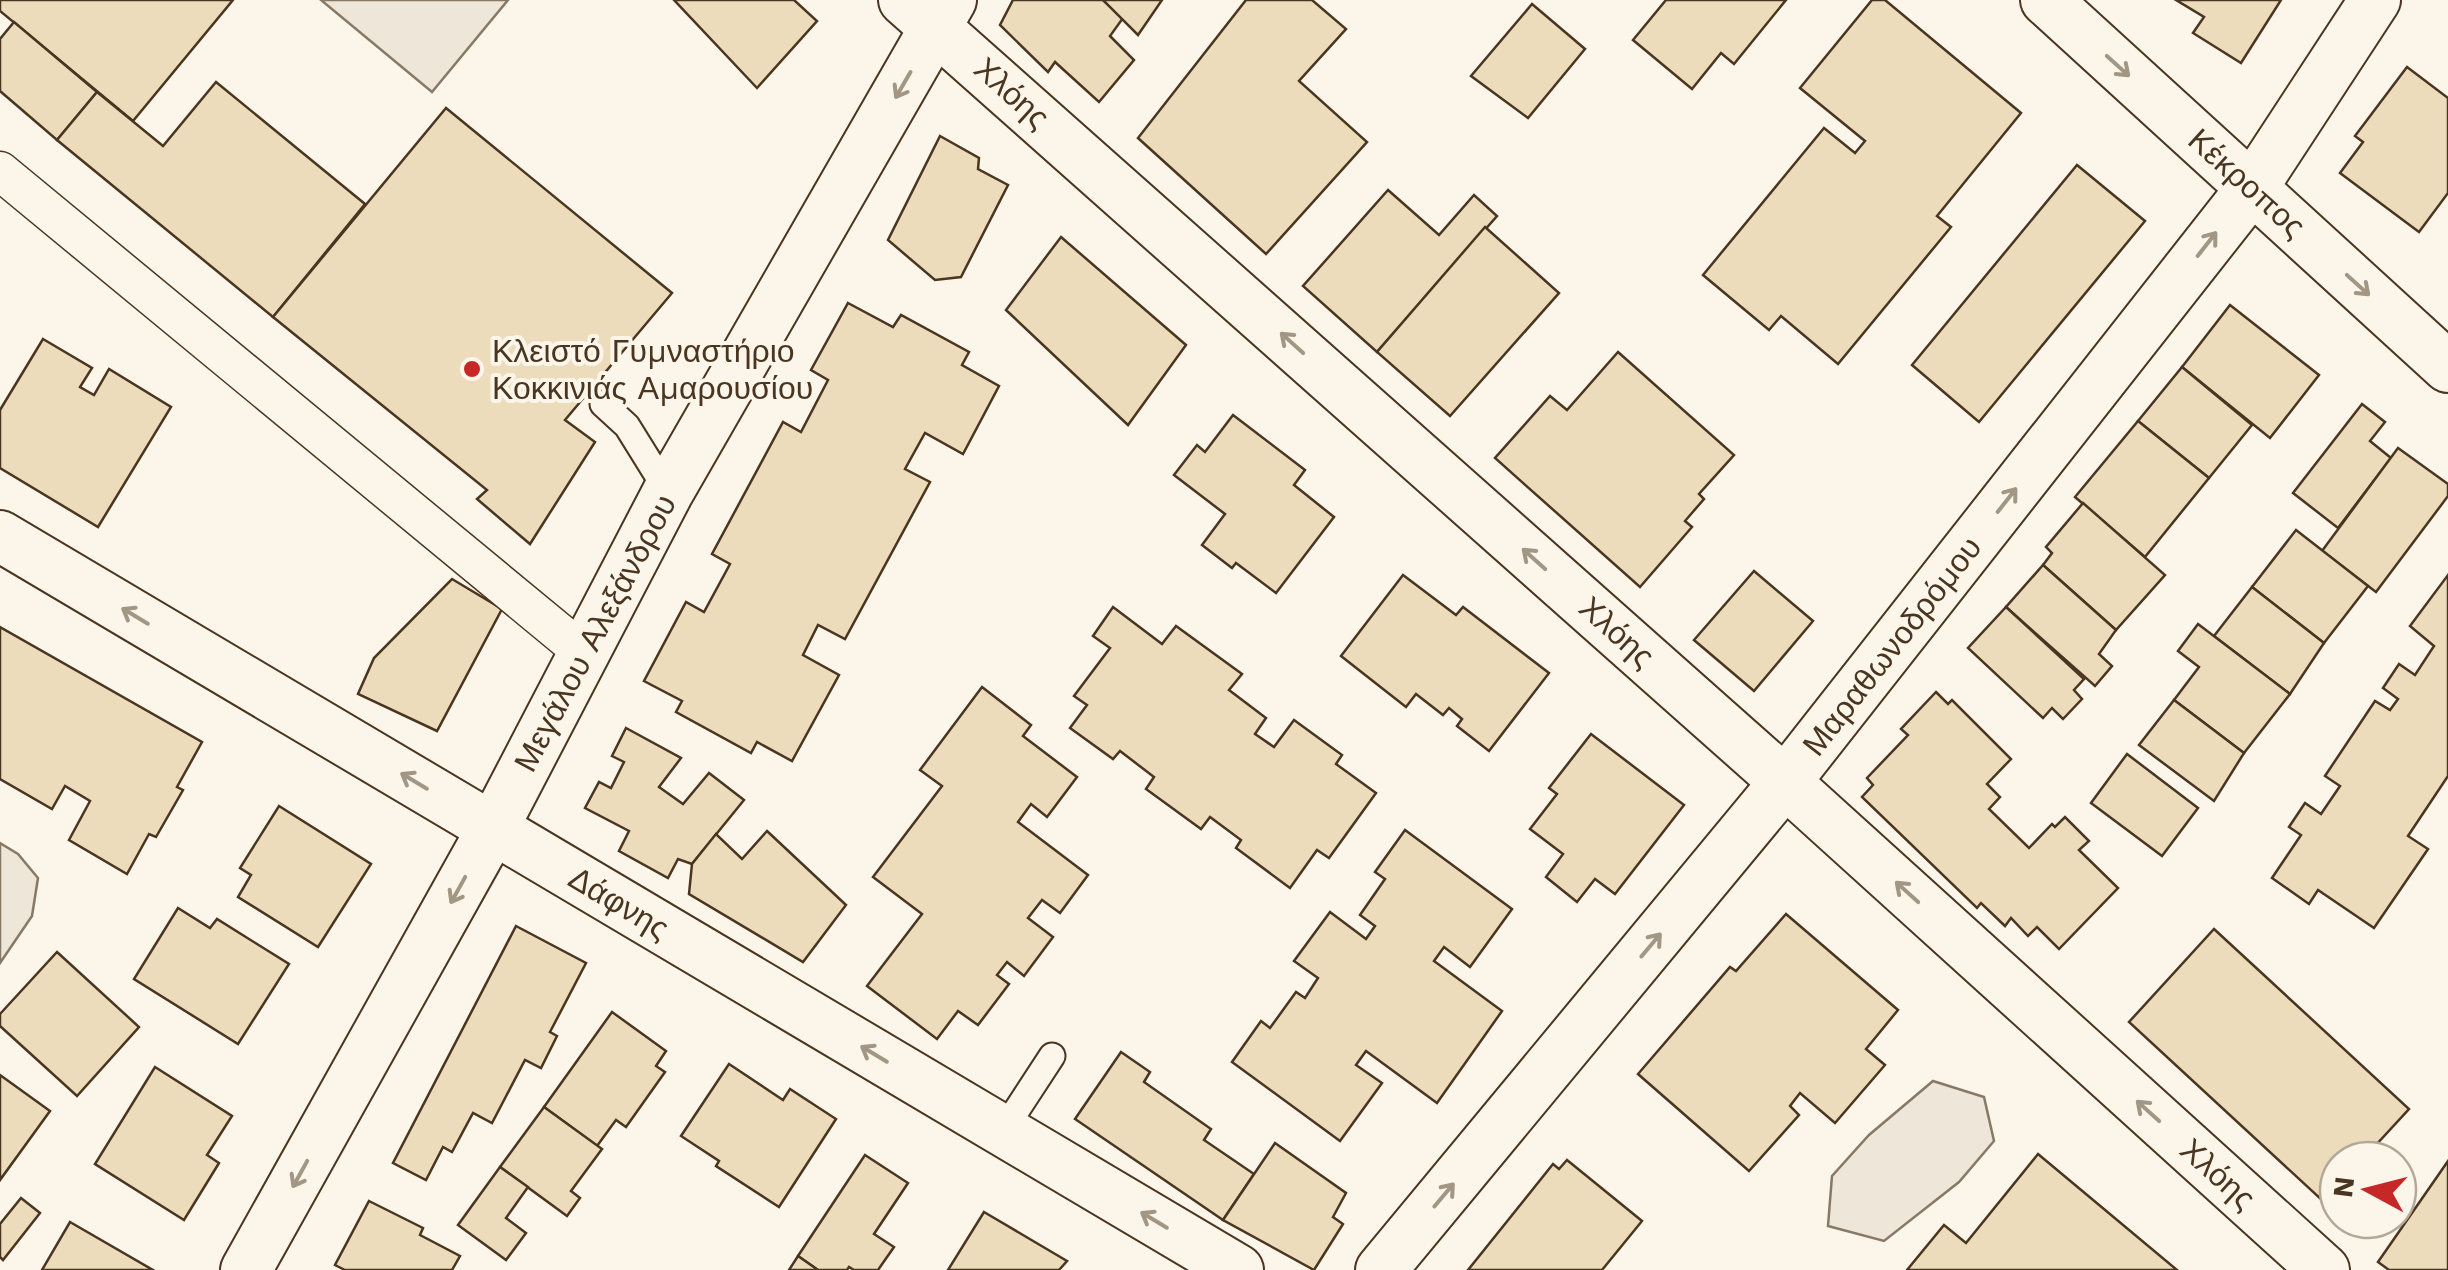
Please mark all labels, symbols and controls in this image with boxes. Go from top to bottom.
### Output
street label: Χλόης [967,49,1057,137]
one-way arrow [2105,54,2130,77]
one-way arrow [893,70,913,99]
street label: Κέκροπος [2181,121,2313,245]
one-way arrow [2197,231,2218,258]
one-way arrow [2345,273,2370,296]
one-way arrow [1280,331,1305,354]
place label: Κλειστό Γυμναστήριο Κοκκινιάς Αμαρουσίου [492,332,813,407]
marker: Κλειστό Γυμναστήριο Κοκκινιάς Αμαρουσίου [461,358,483,380]
one-way arrow [1996,487,2018,513]
street label: Μεγάλου Αλεξάνδρου [506,488,684,778]
street label: Μαραθωνοδρόμου [1795,529,1989,763]
one-way arrow [1522,548,1547,571]
street label: Χλόης [1572,588,1662,676]
one-way arrow [121,606,150,626]
one-way arrow [400,771,429,791]
street label: Δάφνης [562,858,676,948]
one-way arrow [448,875,468,904]
one-way arrow [1895,881,1920,904]
one-way arrow [1640,932,1662,958]
one-way arrow [860,1044,889,1064]
one-way arrow [2136,1099,2161,1122]
street label: Χλόης [2173,1130,2263,1218]
north arrow [2318,1140,2418,1240]
one-way arrow [289,1158,309,1188]
text: N [2326,1175,2361,1199]
one-way arrow [1432,1182,1454,1208]
one-way arrow [1140,1210,1169,1230]

